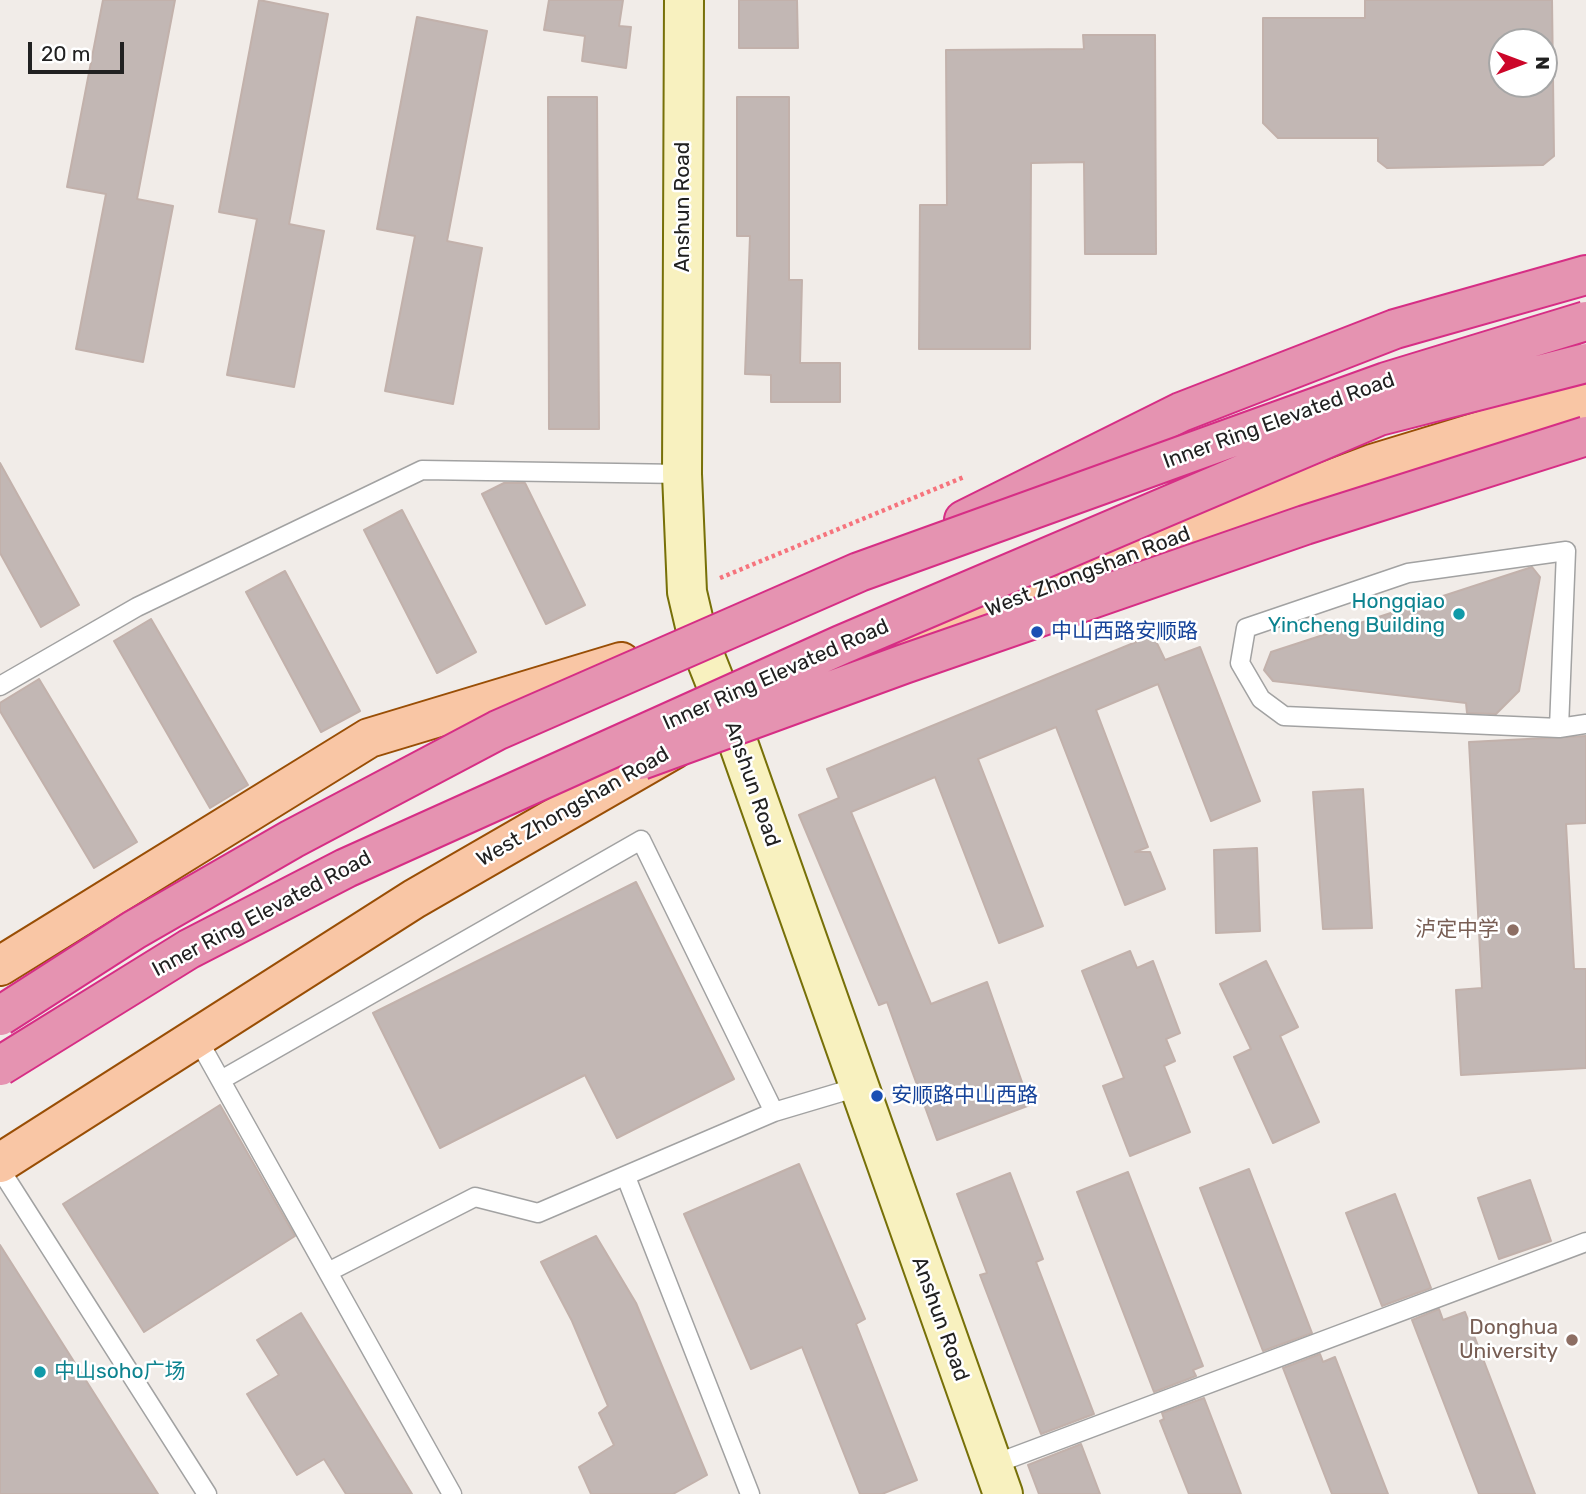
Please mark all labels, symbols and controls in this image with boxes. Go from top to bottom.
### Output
scale bar [32,28,128,72]
north arrow [1488,28,1558,98]
text: 20 m [41,41,90,66]
text: N [1531,56,1554,70]
street label: Anshun Road [670,142,696,272]
street label: Inner Ring Elevated Road [1160,367,1398,475]
street label: West Zhongshan Road [982,521,1194,623]
place label: Hongqiao Yincheng Building [1268,589,1445,639]
marker: Hongqiao Yincheng Building [1451,606,1467,622]
street label: Inner Ring Elevated Road [659,614,893,736]
place label: 中山西路安顺路 [1051,619,1198,645]
marker: 中山西路安顺路 [1029,624,1045,640]
street label: Anshun Road [719,718,785,850]
street label: West Zhongshan Road [472,742,674,872]
street label: Inner Ring Elevated Road [148,845,376,983]
place label: 泸定中学 [1415,917,1499,943]
marker: 泸定中学 [1505,922,1521,938]
place label: 安顺路中山西路 [891,1083,1038,1109]
marker: 安顺路中山西路 [869,1088,885,1104]
street label: Anshun Road [906,1253,974,1385]
place label: Donghua University [1459,1315,1558,1365]
marker: Donghua University [1564,1332,1580,1348]
place label: 中山soho广场 [54,1359,186,1385]
marker: 中山soho广场 [32,1364,48,1380]

